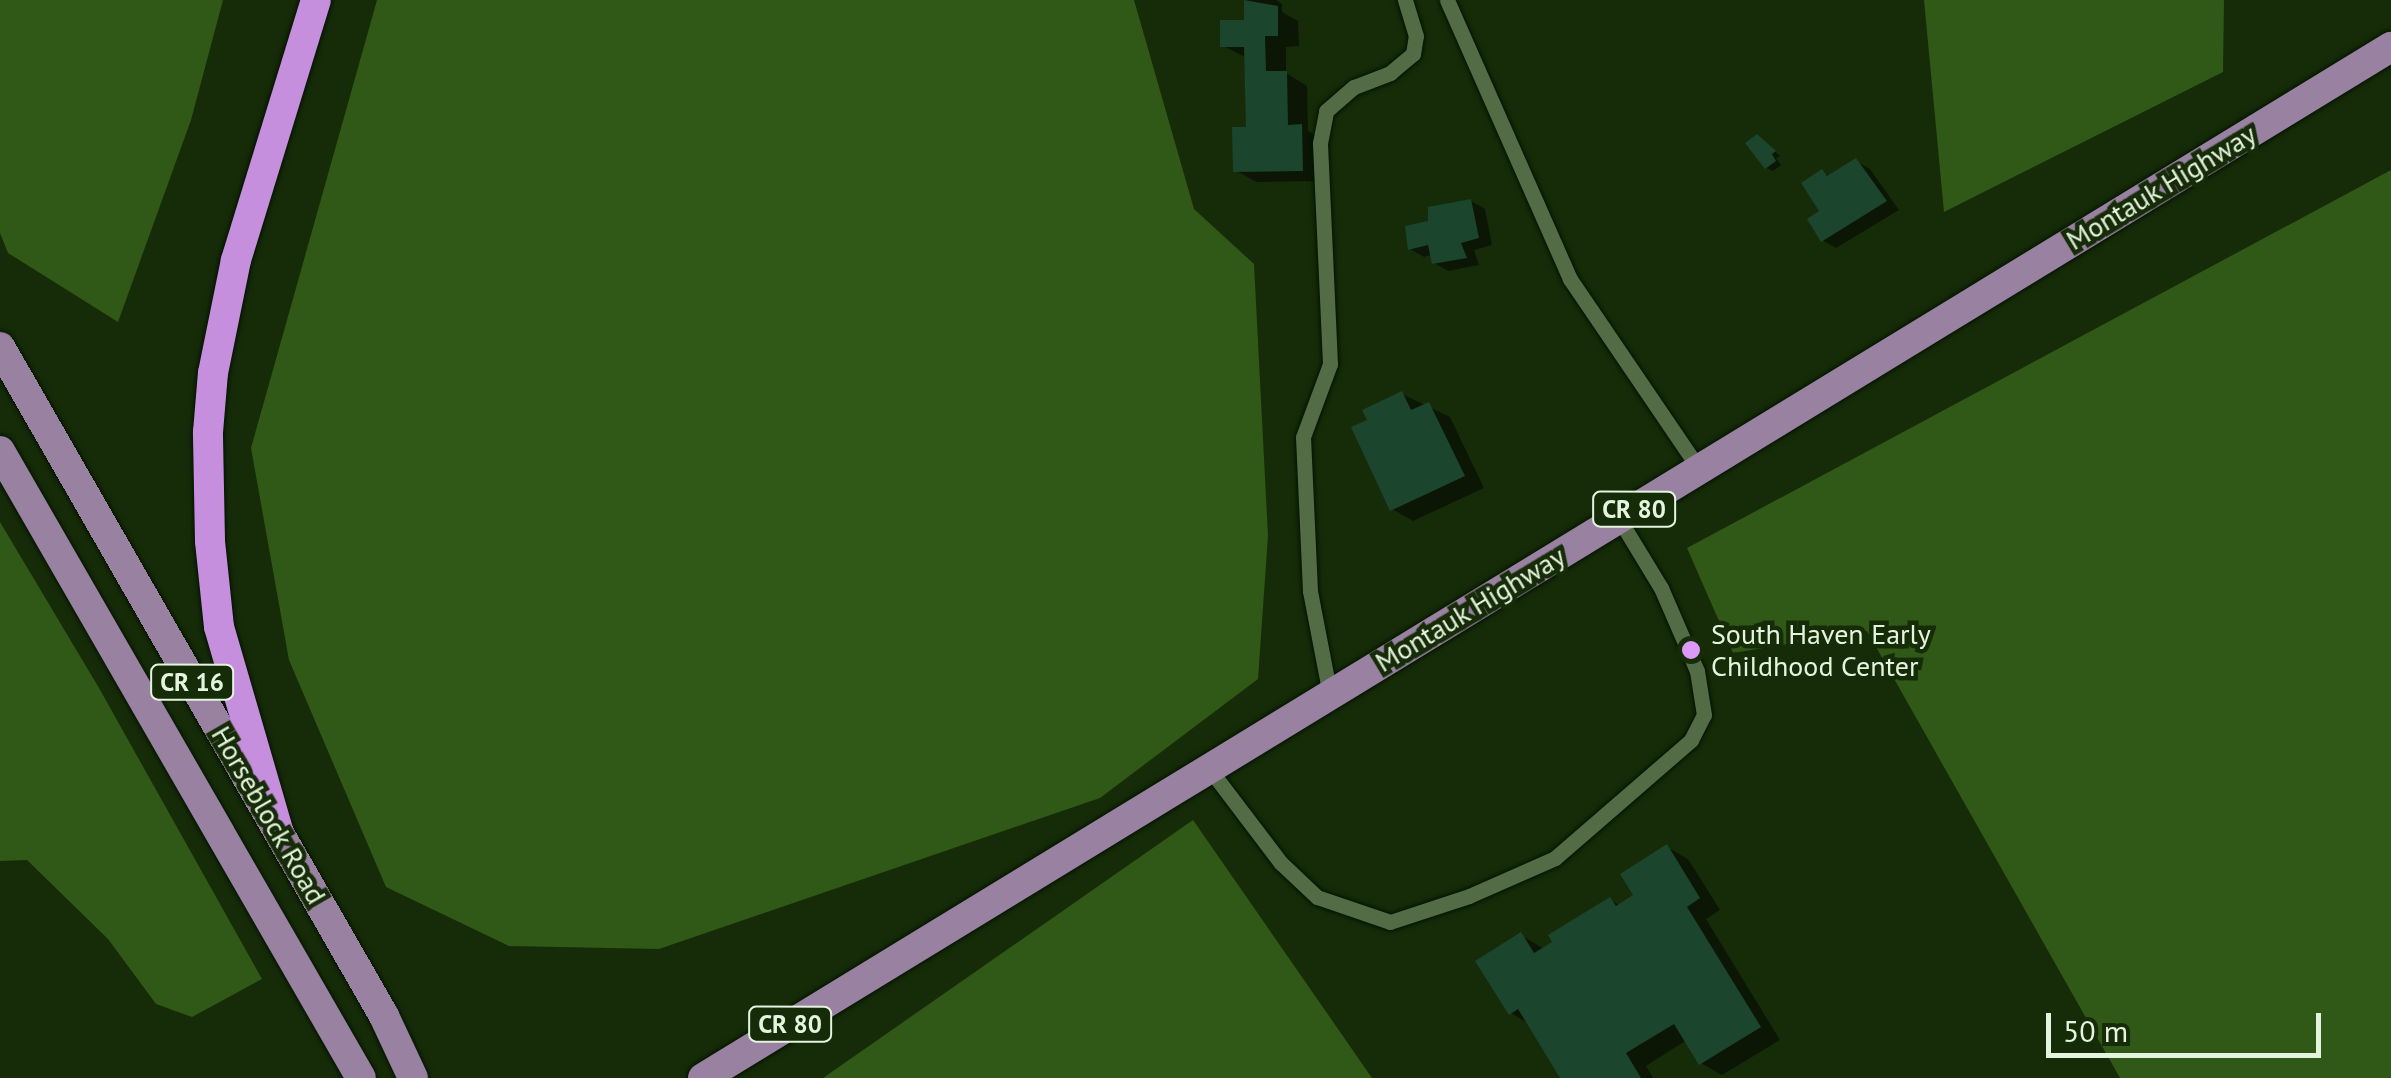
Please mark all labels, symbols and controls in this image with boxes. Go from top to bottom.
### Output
street label: Montauk Highway [2060,117,2262,257]
road number: CR 80 [1592,489,1676,529]
street label: Montauk Highway [1369,539,1571,679]
place label: South Haven Early Childhood Center [1711,617,1931,683]
marker: South Haven Early Childhood Center [1680,639,1702,661]
road number: CR 16 [150,662,234,702]
street label: Horseblock Road [204,720,334,910]
scale bar [2051,993,2326,1055]
road number: CR 80 [748,1004,832,1044]
text: 50 m [2063,1011,2128,1050]

